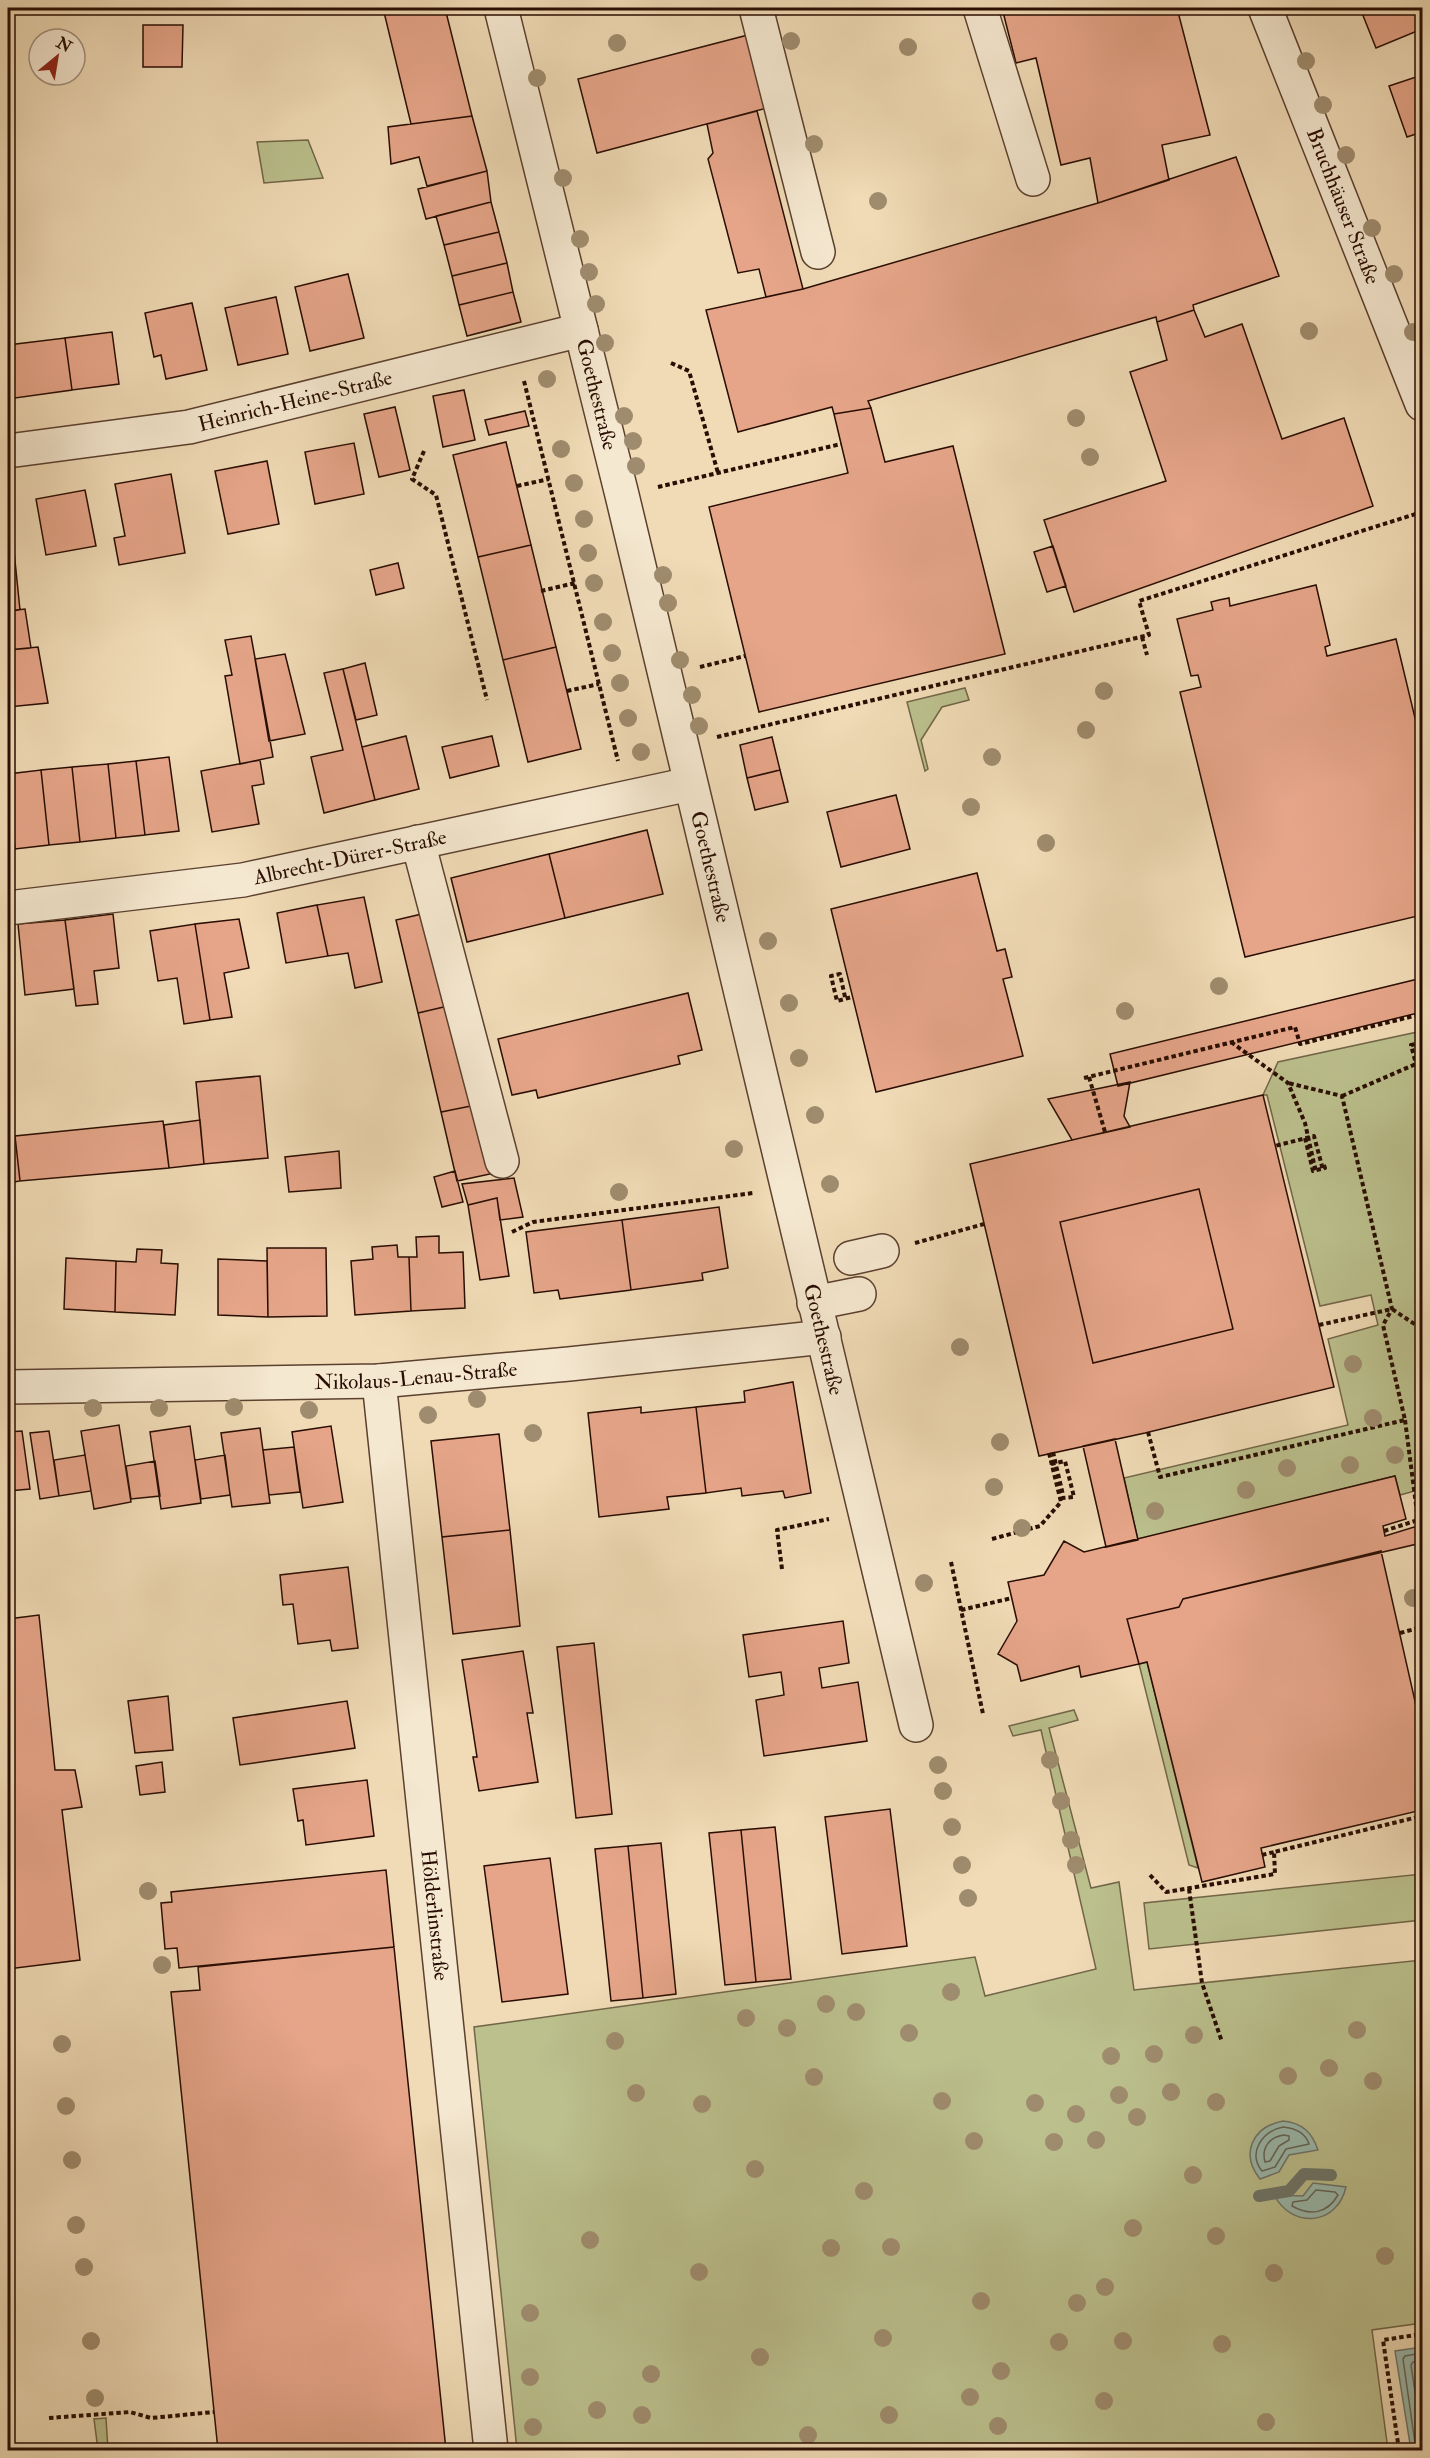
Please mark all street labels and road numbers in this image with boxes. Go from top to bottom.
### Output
street label: Bruchhäuser Straße [1300,124,1386,288]
street label: Goethestraße [570,336,623,453]
street label: Heinrich-Heine-Straße [196,364,395,438]
street label: Goethestraße [684,808,737,926]
street label: Albrecht-Dürer-Straße [250,824,449,892]
street label: Goethestraße [797,1281,850,1398]
street label: Nikolaus-Lenau-Straße [314,1356,519,1396]
street label: Hölderlinstraße [414,1848,455,1982]

